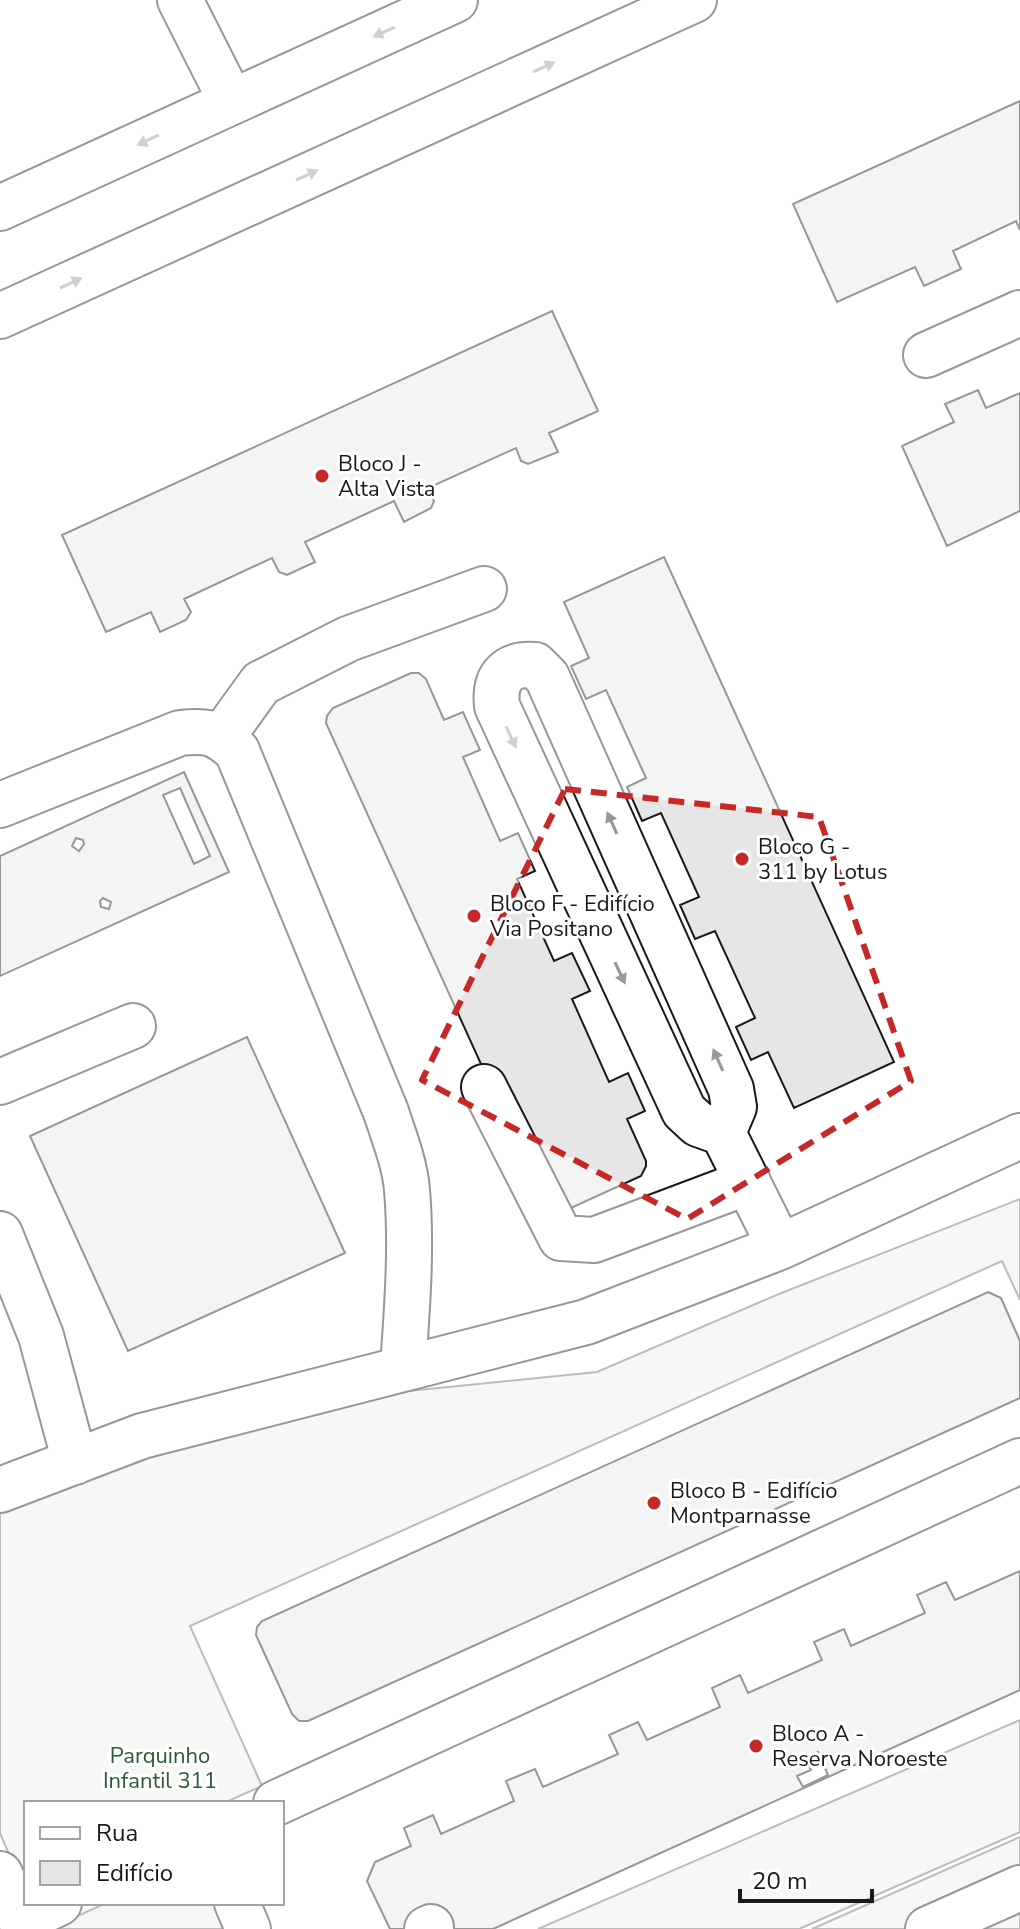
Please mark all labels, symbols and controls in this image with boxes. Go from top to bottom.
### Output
one-way arrow [373,25,396,39]
one-way arrow [532,60,556,74]
one-way arrow [136,133,159,147]
one-way arrow [296,168,319,182]
one-way arrow [59,276,83,290]
place label: Bloco J - Alta Vista [338,449,435,504]
marker: Bloco J - Alta Vista [313,467,331,485]
one-way arrow [505,725,518,749]
one-way arrow [606,811,619,834]
place label: Bloco G - 311 by Lotus [758,832,887,887]
marker: Bloco G - 311 by Lotus [733,850,751,868]
place label: Bloco F - Edifício Via Positano [489,889,655,944]
marker: Bloco F - Edifício Via Positano [465,907,483,925]
one-way arrow [613,961,627,985]
one-way arrow [711,1048,725,1072]
place label: Bloco B - Edifício Montparnasse [670,1476,838,1531]
marker: Bloco B - Edifício Montparnasse [645,1494,663,1512]
place label: Bloco A - Reserva Noroeste [772,1719,947,1774]
marker: Bloco A - Reserva Noroeste [747,1737,765,1755]
park label: Parquinho Infantil 311 [103,1741,217,1796]
legend [24,1801,284,1905]
text: Rua [96,1817,138,1849]
scale bar [740,1853,872,1903]
text: Edifício [96,1857,173,1889]
text: 20 m [752,1865,808,1897]

